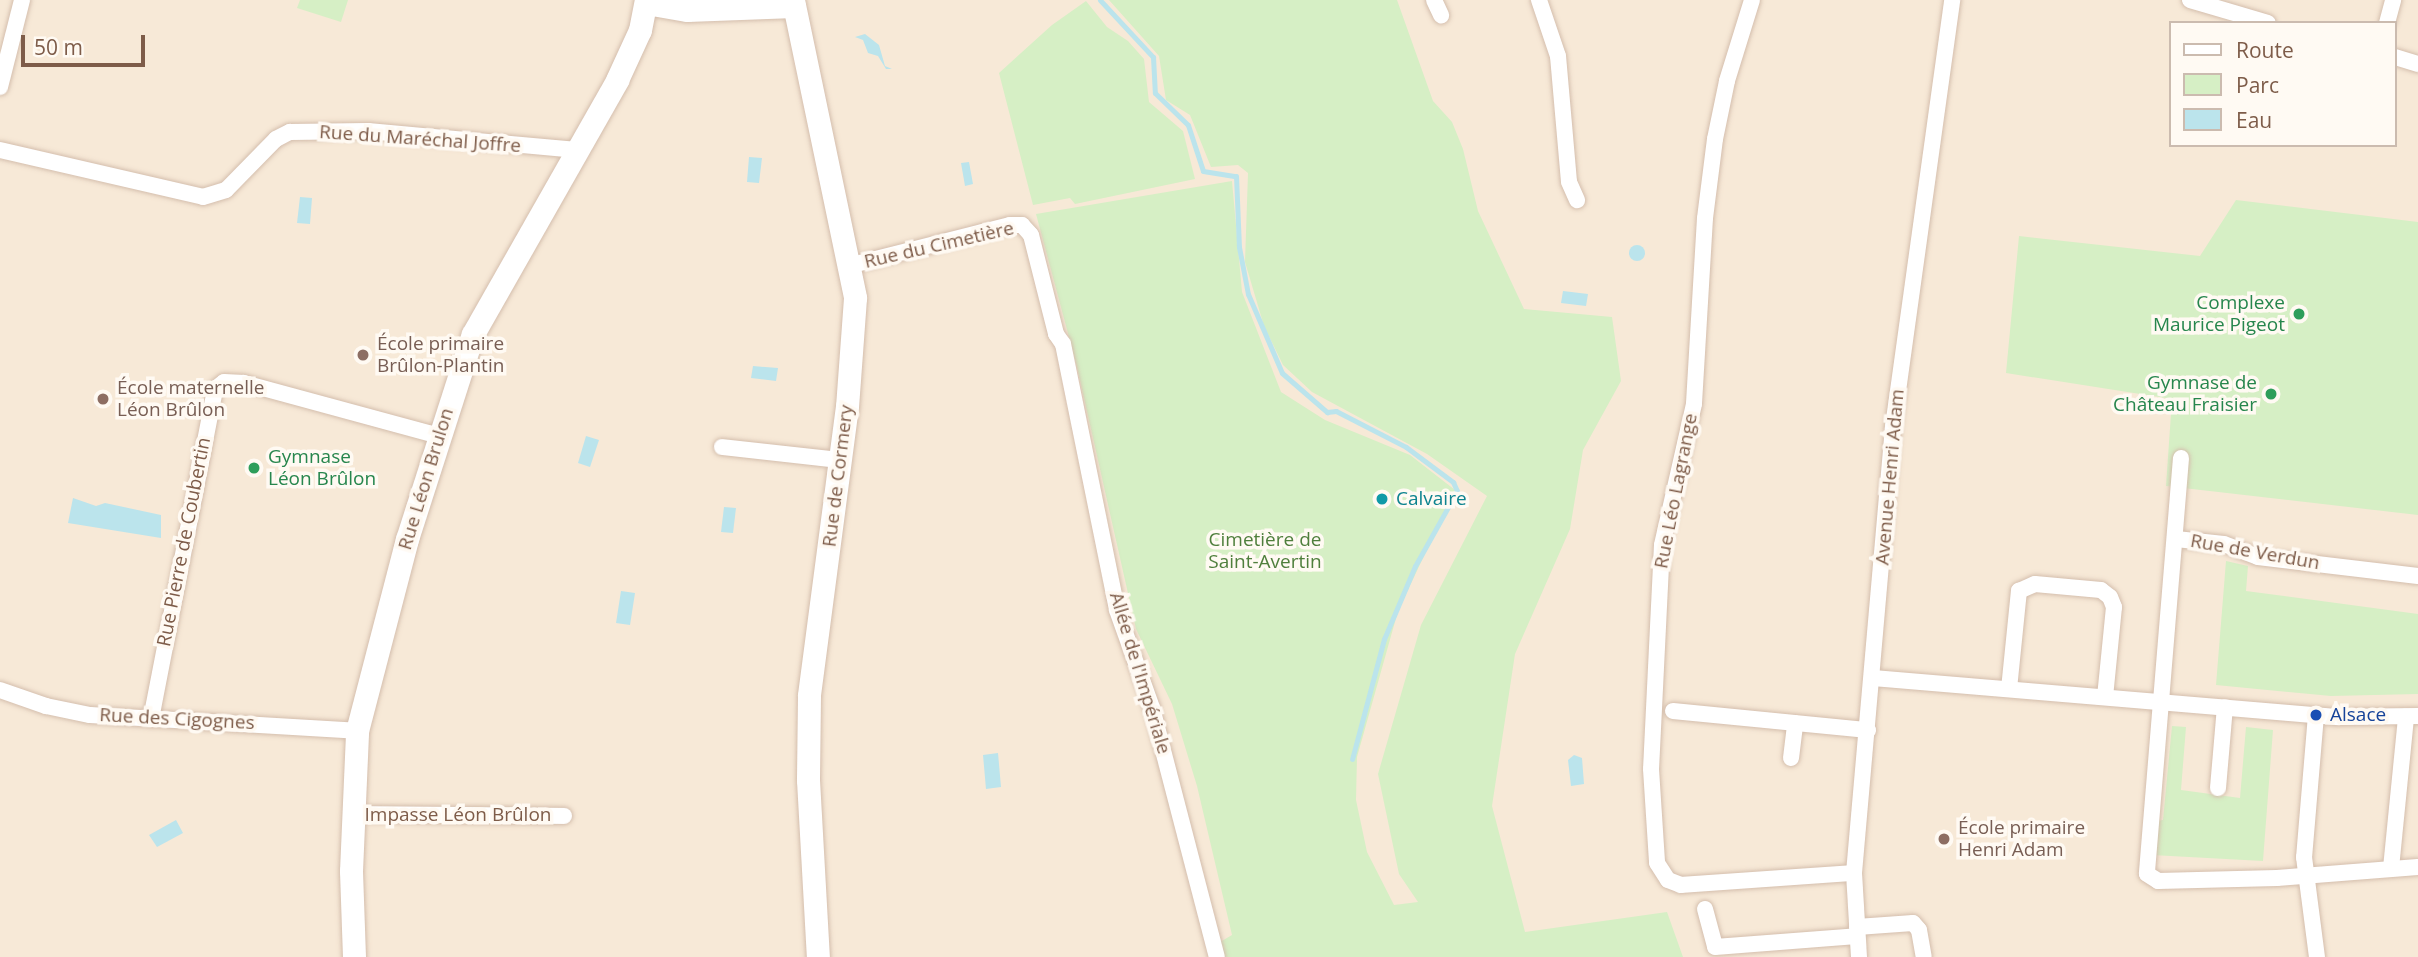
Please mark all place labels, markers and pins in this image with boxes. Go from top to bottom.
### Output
place label: Complexe Maurice Pigeot [2153,292,2285,336]
marker: Complexe Maurice Pigeot [2291,306,2307,322]
place label: École primaire Brûlon-Plantin [377,333,504,377]
marker: École primaire Brûlon-Plantin [355,347,371,363]
place label: Gymnase de Château Fraisier [2113,372,2257,416]
place label: École maternelle Léon Brûlon [117,377,264,421]
marker: Gymnase de Château Fraisier [2263,386,2279,402]
marker: École maternelle Léon Brûlon [95,391,111,407]
place label: Gymnase Léon Brûlon [268,446,376,490]
marker: Gymnase Léon Brûlon [246,460,262,476]
place label: Calvaire [1396,488,1467,510]
marker: Calvaire [1374,491,1390,507]
place label: Alsace [2330,704,2386,726]
marker: Alsace [2308,707,2324,723]
place label: École primaire Henri Adam [1958,817,2085,861]
marker: École primaire Henri Adam [1936,831,1952,847]

